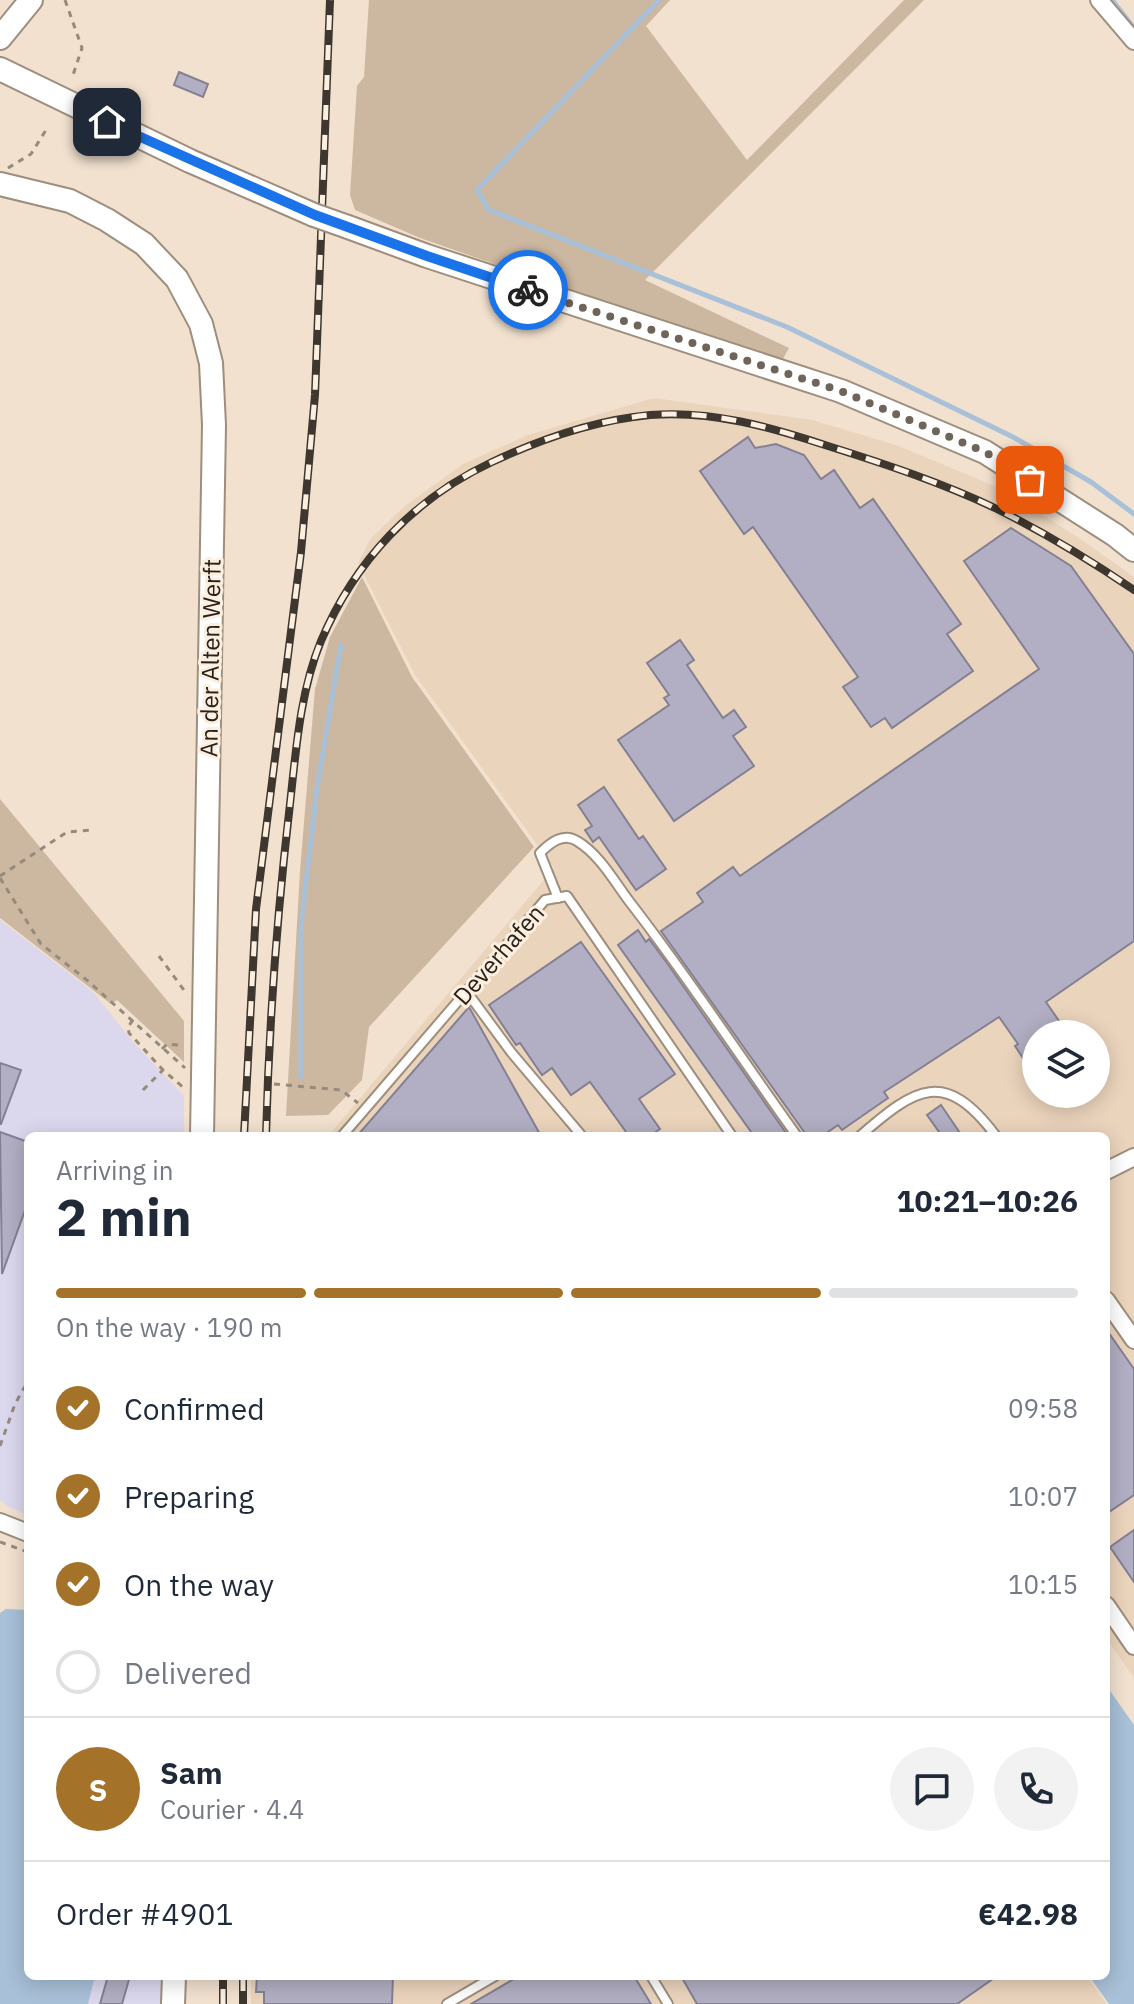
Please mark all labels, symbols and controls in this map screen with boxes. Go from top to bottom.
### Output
pin [73,88,141,156]
icon: home [85,100,129,144]
courier [488,250,568,330]
icon: bike [506,268,550,312]
pin [996,446,1064,514]
icon: bag [1008,458,1052,502]
street label: An der Alten Werft [192,559,228,757]
street label: Deverhafen [446,897,551,1011]
map controls [1022,1020,1110,1108]
button: layers [1022,1020,1110,1108]
text: Arriving in [56,1153,173,1187]
text: 10:21–10:26 [897,1181,1078,1220]
text: 2 min [56,1183,192,1250]
text: On the way · 190 m [56,1310,282,1344]
icon: check [56,1386,100,1430]
text: Confirmed [124,1389,265,1428]
text: 09:58 [1008,1391,1078,1425]
icon: check [56,1474,100,1518]
text: Preparing [124,1477,254,1516]
text: 10:07 [1008,1479,1078,1513]
icon: check [56,1562,100,1606]
text: On the way [124,1565,274,1604]
text: 10:15 [1008,1567,1078,1601]
text: Delivered [124,1653,252,1692]
button: chat [890,1747,974,1831]
button: phone [994,1747,1078,1831]
text: Sam [160,1753,223,1792]
text: S [89,1770,107,1809]
text: Courier · 4.4 [160,1792,304,1826]
text: Order #4901 [56,1894,233,1933]
text: €42.98 [978,1894,1078,1933]

